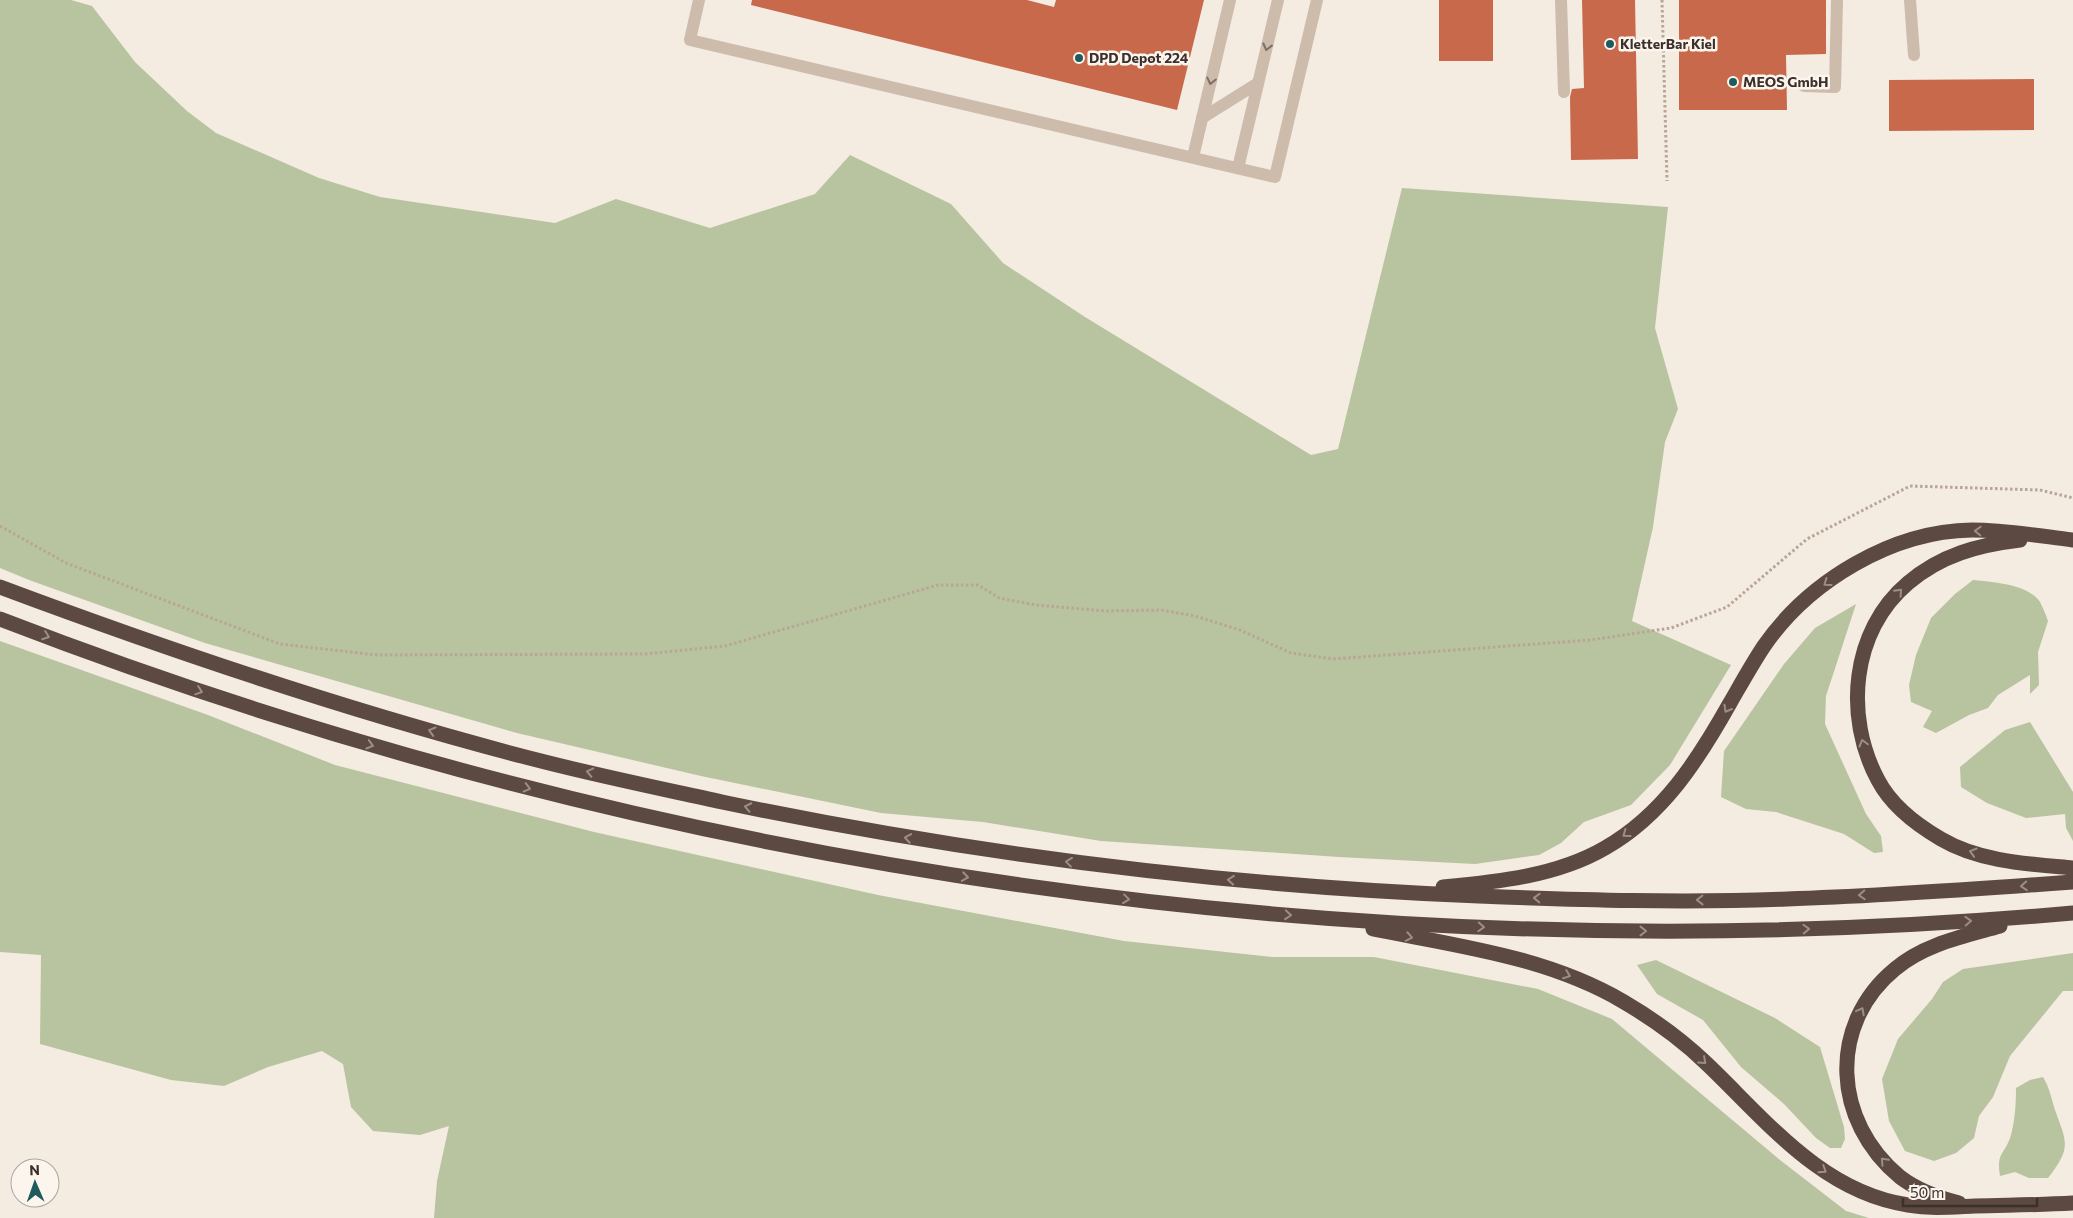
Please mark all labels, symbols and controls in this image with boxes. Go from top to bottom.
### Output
place label: KletterBar Kiel [1620,35,1716,52]
marker: KletterBar Kiel [1604,38,1616,50]
one-way arrow [1262,43,1273,52]
place label: DPD Depot 224 [1089,49,1189,66]
marker: DPD Depot 224 [1073,52,1085,64]
place label: MEOS GmbH [1743,73,1829,90]
marker: MEOS GmbH [1727,76,1739,88]
one-way arrow [1206,77,1217,86]
one-way arrow [1974,525,1982,536]
one-way arrow [1823,577,1833,586]
one-way arrow [1893,589,1902,598]
one-way arrow [41,630,49,640]
one-way arrow [194,685,202,695]
one-way arrow [1723,704,1733,713]
one-way arrow [429,727,437,737]
one-way arrow [366,739,375,750]
one-way arrow [1858,739,1869,747]
one-way arrow [585,768,594,778]
one-way arrow [522,782,531,793]
one-way arrow [744,802,753,813]
one-way arrow [1622,828,1631,837]
one-way arrow [904,833,912,844]
one-way arrow [1970,848,1978,858]
one-way arrow [1065,857,1073,868]
one-way arrow [961,872,970,882]
one-way arrow [1226,875,1234,886]
one-way arrow [2020,880,2028,891]
one-way arrow [1858,890,1866,901]
one-way arrow [1123,893,1131,904]
one-way arrow [1533,893,1541,903]
one-way arrow [1696,895,1704,905]
one-way arrow [1284,909,1292,920]
one-way arrow [1964,916,1972,927]
one-way arrow [1477,922,1485,933]
one-way arrow [1802,923,1810,934]
one-way arrow [1640,926,1647,936]
one-way arrow [1405,931,1413,941]
one-way arrow [1562,969,1571,979]
one-way arrow [1855,1008,1865,1017]
one-way arrow [1698,1055,1707,1064]
north arrow [10,1158,60,1208]
one-way arrow [1881,1158,1890,1167]
text: N [29,1161,40,1178]
one-way arrow [1818,1163,1827,1173]
scale bar [1903,1176,2037,1208]
text: 50 m [1910,1183,1944,1201]

